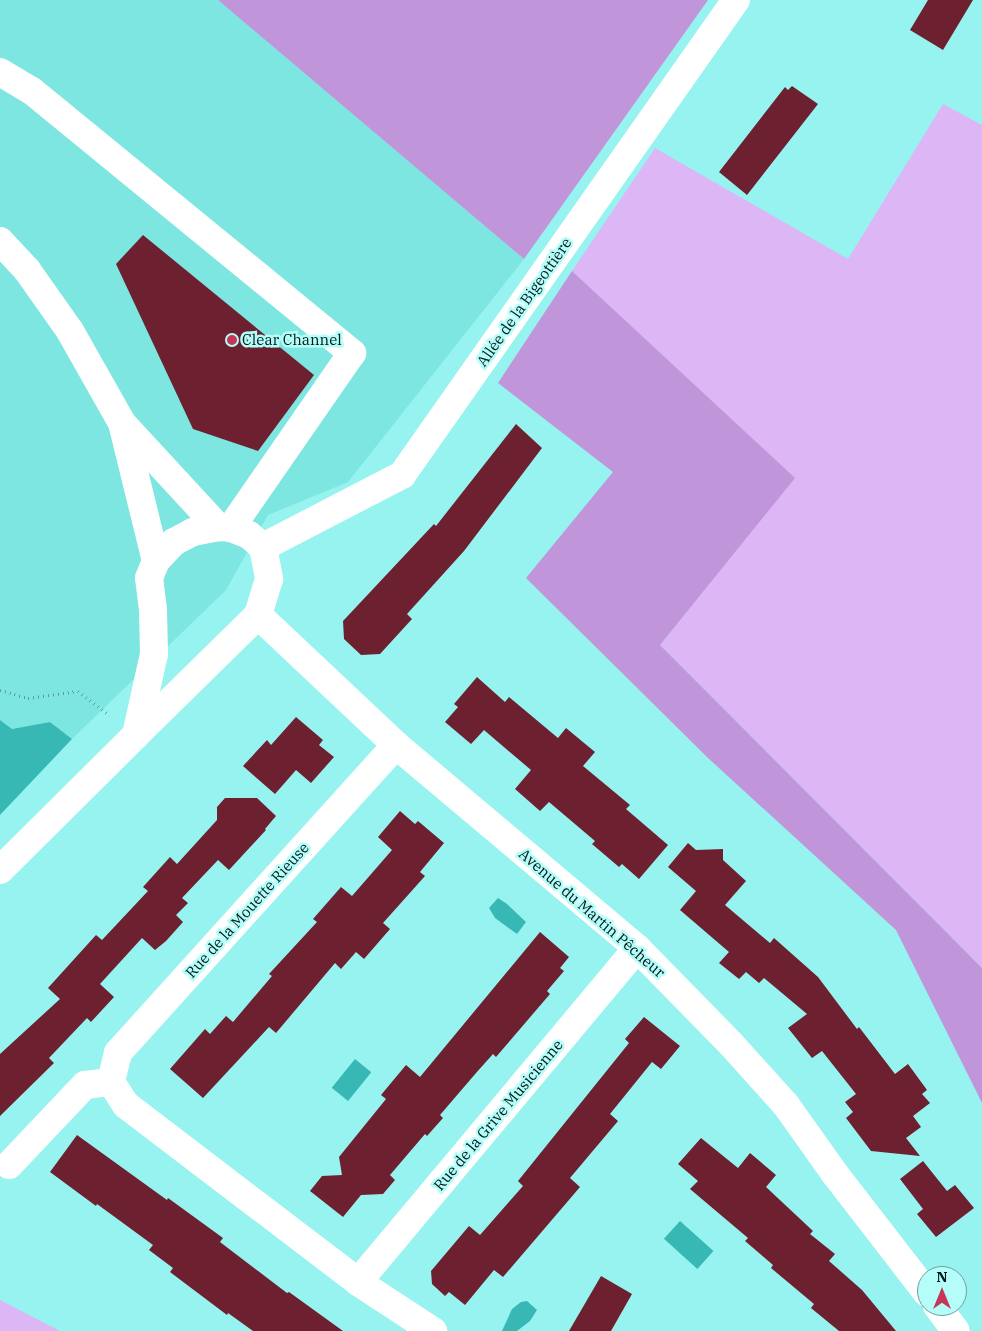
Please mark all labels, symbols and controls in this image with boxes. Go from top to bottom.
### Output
street label: Allée de la Bigeottière [473,234,575,370]
place label: Clear Channel [242,331,342,349]
marker: Clear Channel [226,334,238,346]
street label: Rue de la Mouette Rieuse [181,839,313,981]
street label: Avenue du Martin Pêcheur [515,845,669,981]
street label: Rue de la Grive Musicienne [430,1036,566,1194]
north arrow [917,1266,967,1316]
text: N [936,1268,948,1286]

